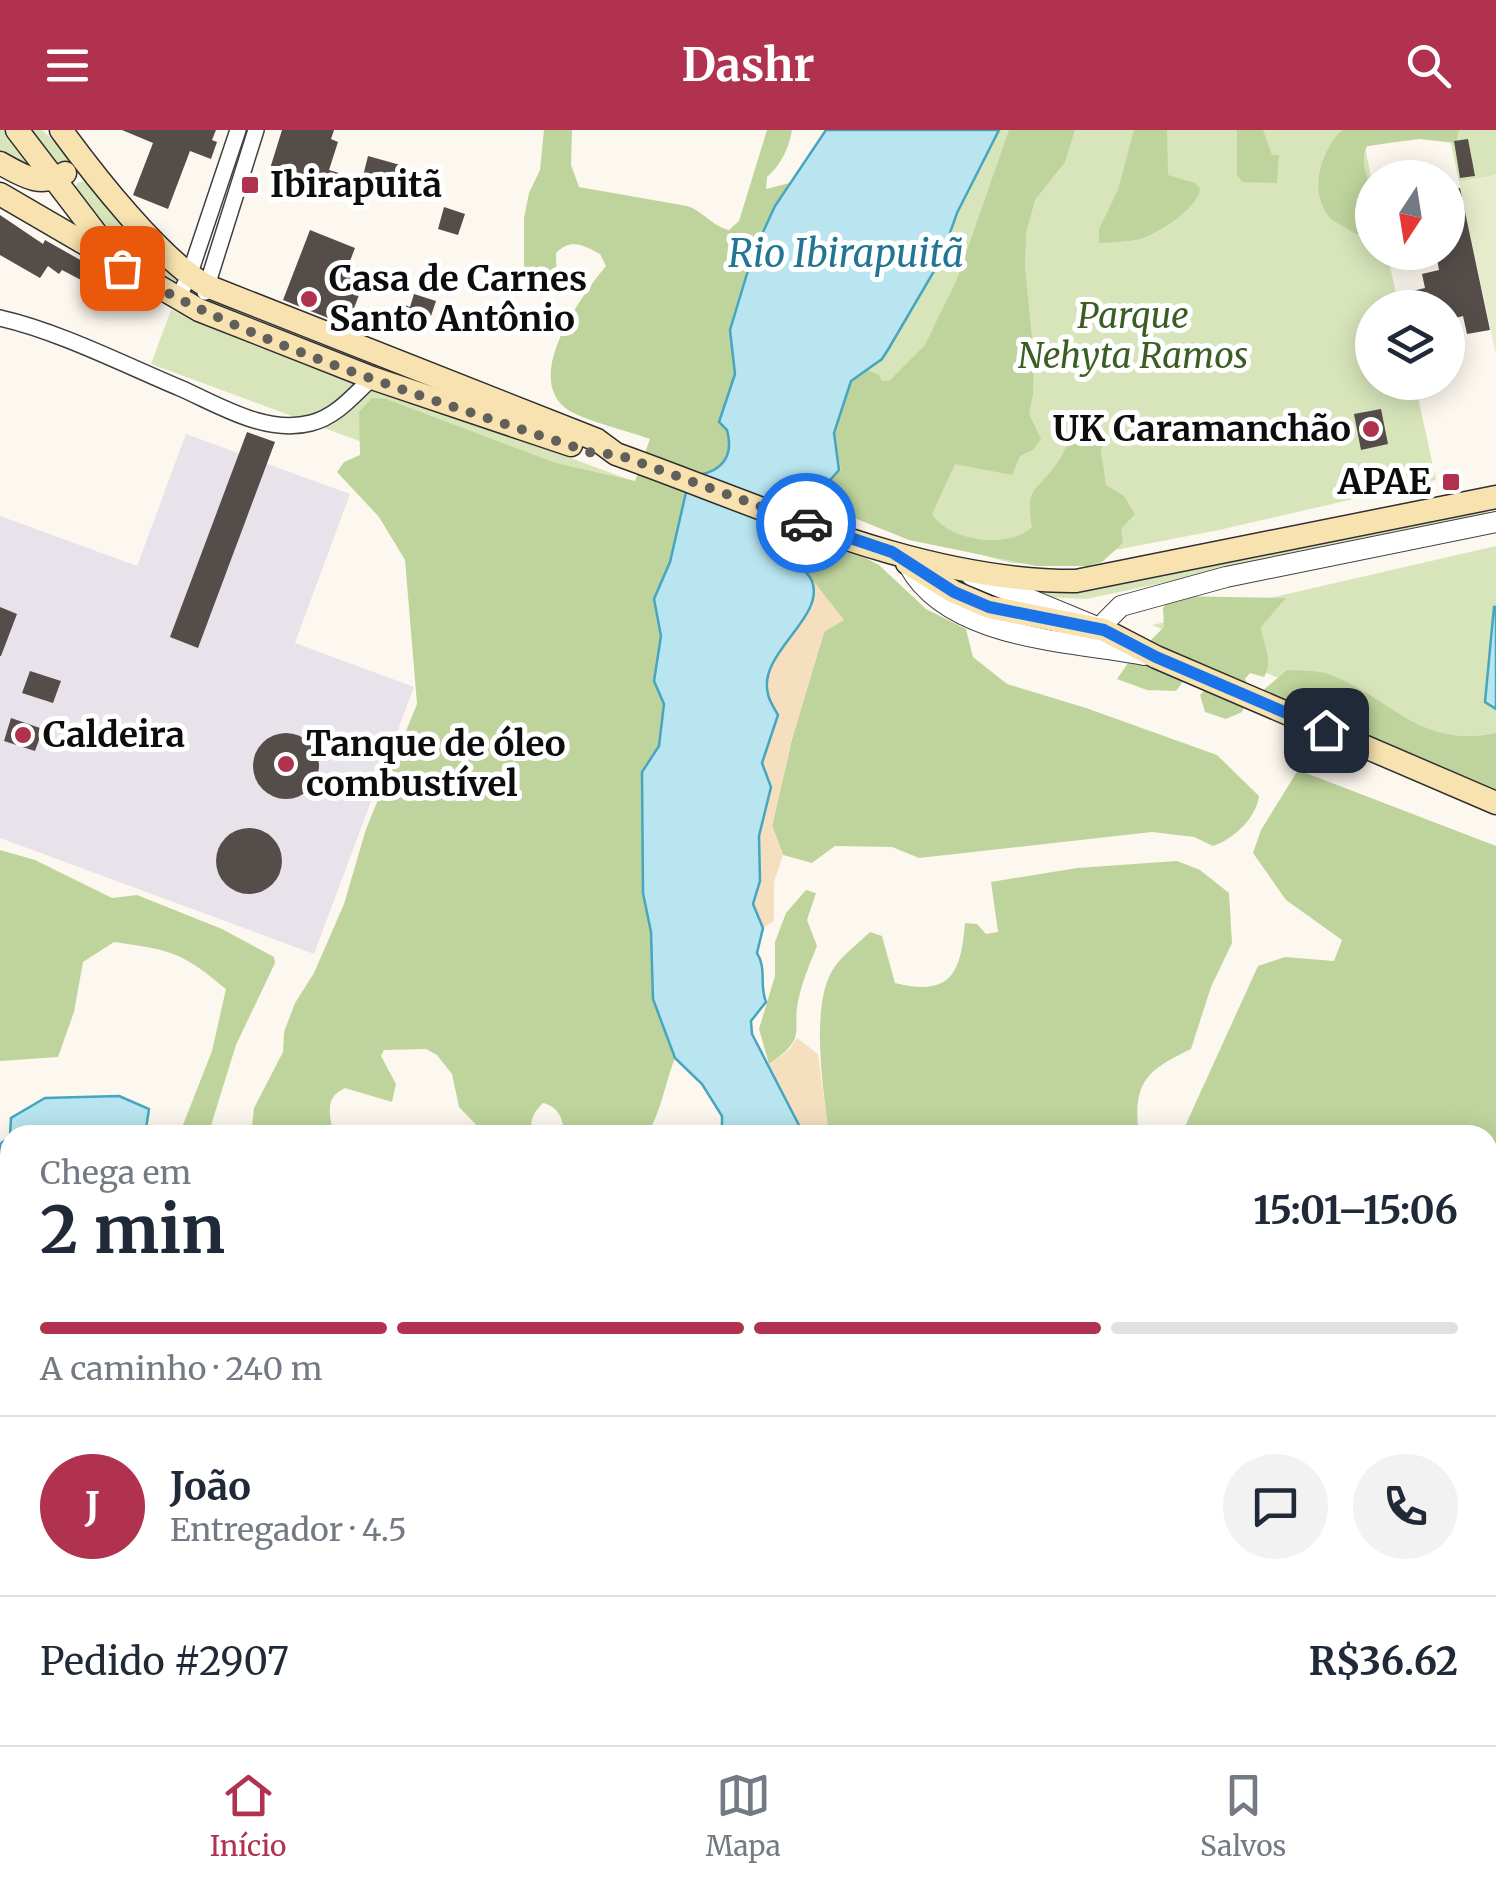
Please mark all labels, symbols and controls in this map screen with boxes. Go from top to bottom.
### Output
text: Dashr [682,37,815,93]
icon: menu [40,38,95,93]
icon: search [1401,38,1456,93]
north arrow [1355,160,1465,270]
map controls [1355,160,1465,400]
place label: Ibirapuitã [270,163,442,207]
marker: Ibirapuitã [239,174,261,196]
pin [80,226,165,311]
water label: Rio Ibirapuitã [728,230,964,277]
icon: bag [95,241,150,296]
place label: Casa de Carnes Santo Antônio [329,257,587,341]
marker: Casa de Carnes Santo Antônio [298,288,320,310]
button: layers [1355,290,1465,400]
park label: Parque Nehyta Ramos [1018,294,1248,378]
place label: UK Caramanchão [1053,407,1351,451]
marker: UK Caramanchão [1360,418,1382,440]
place label: APAE [1337,460,1431,504]
marker: APAE [1440,471,1462,493]
courier [756,473,856,573]
icon: car [779,496,834,551]
pin [1284,688,1369,773]
icon: home [1299,703,1354,758]
place label: Caldeira [43,713,185,757]
place label: Tanque de óleo combustível [306,722,566,806]
marker: Caldeira [12,724,34,746]
marker: Tanque de óleo combustível [275,753,297,775]
text: Chega em [40,1153,191,1193]
text: 15:01–15:06 [1253,1187,1458,1234]
text: 2 min [40,1189,225,1271]
text: A caminho · 240 m [40,1349,323,1389]
button: chat [1223,1454,1328,1559]
button: phone [1353,1454,1458,1559]
text: João [170,1463,251,1510]
text: J [85,1483,100,1530]
text: Entregador · 4.5 [170,1510,407,1550]
text: Pedido #2907 [40,1638,289,1685]
text: R$36.62 [1309,1638,1458,1685]
tab: Início [210,1768,286,1864]
tab: Mapa [706,1768,781,1864]
tab: Salvos [1200,1768,1286,1864]

